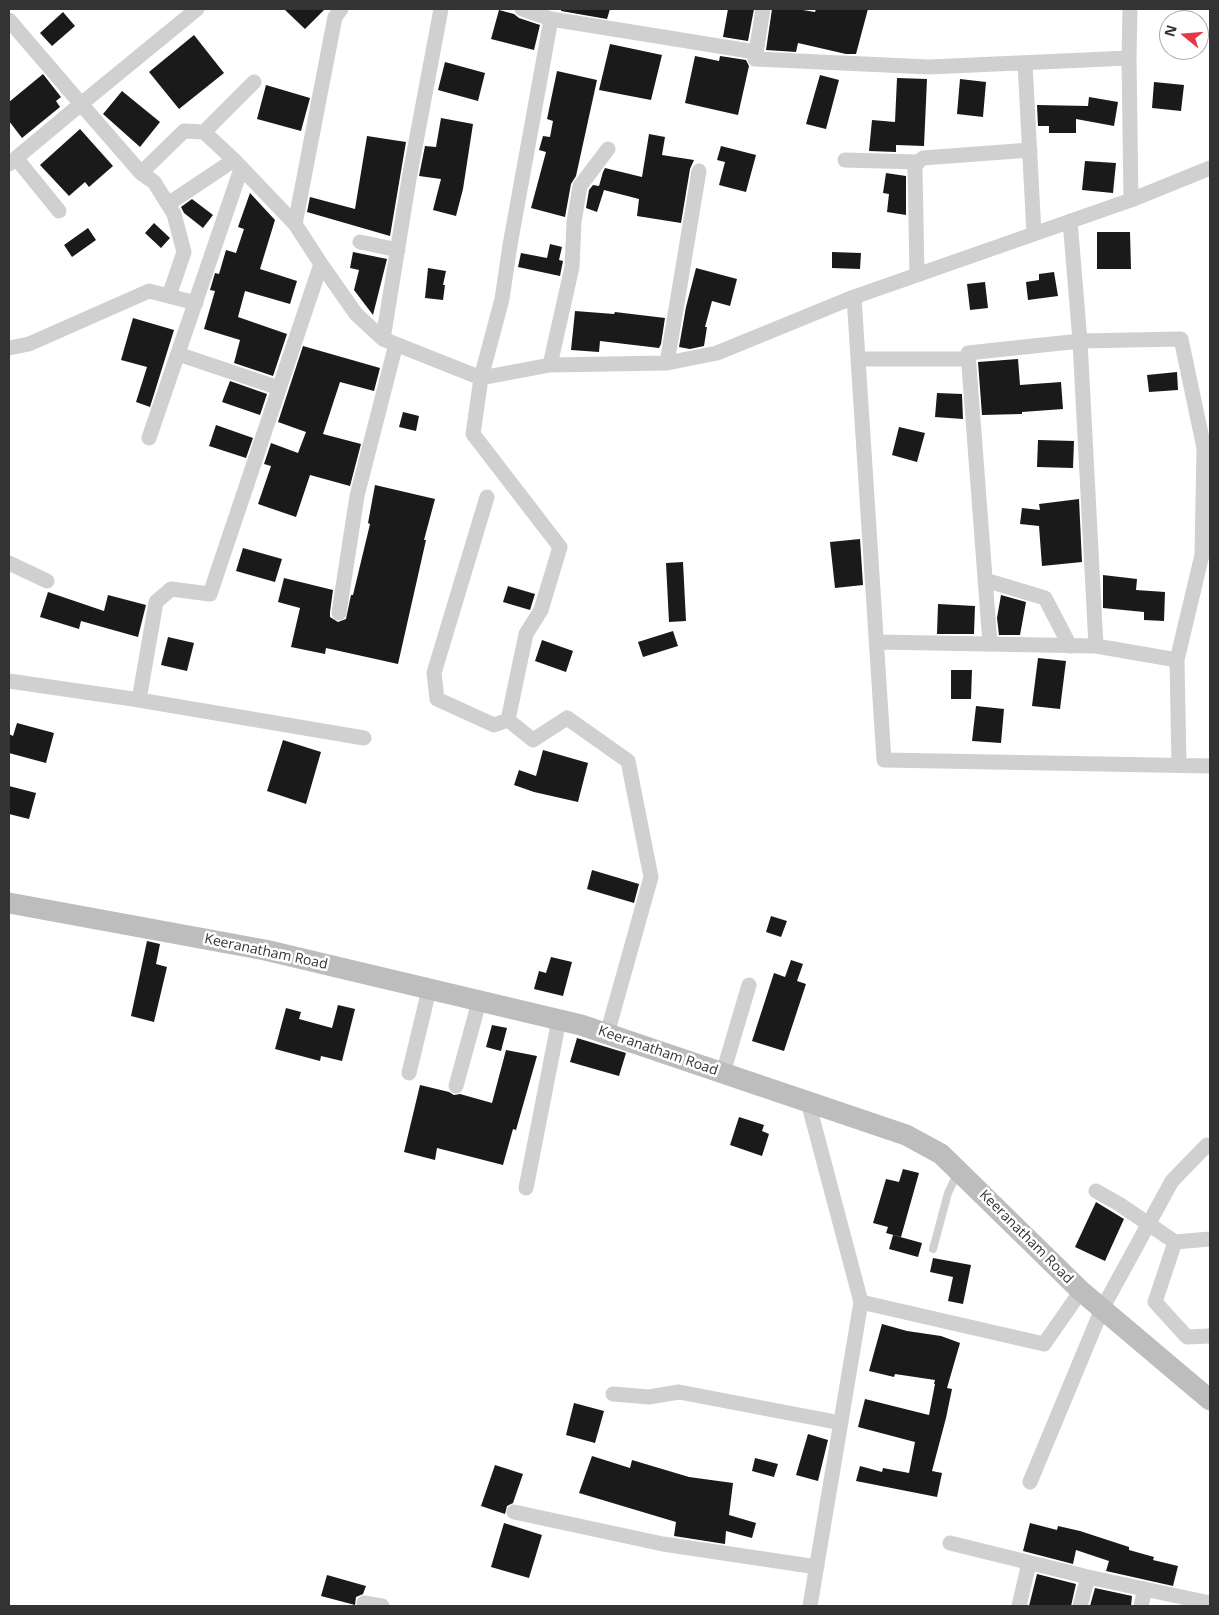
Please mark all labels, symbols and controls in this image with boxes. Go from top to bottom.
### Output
north arrow [1159,10,1209,60]
text: N [1159,23,1181,39]
street label: Keeranatham Road [203,931,329,973]
street label: Keeranatham Road [596,1023,720,1079]
street label: Keeranatham Road [976,1187,1076,1287]

